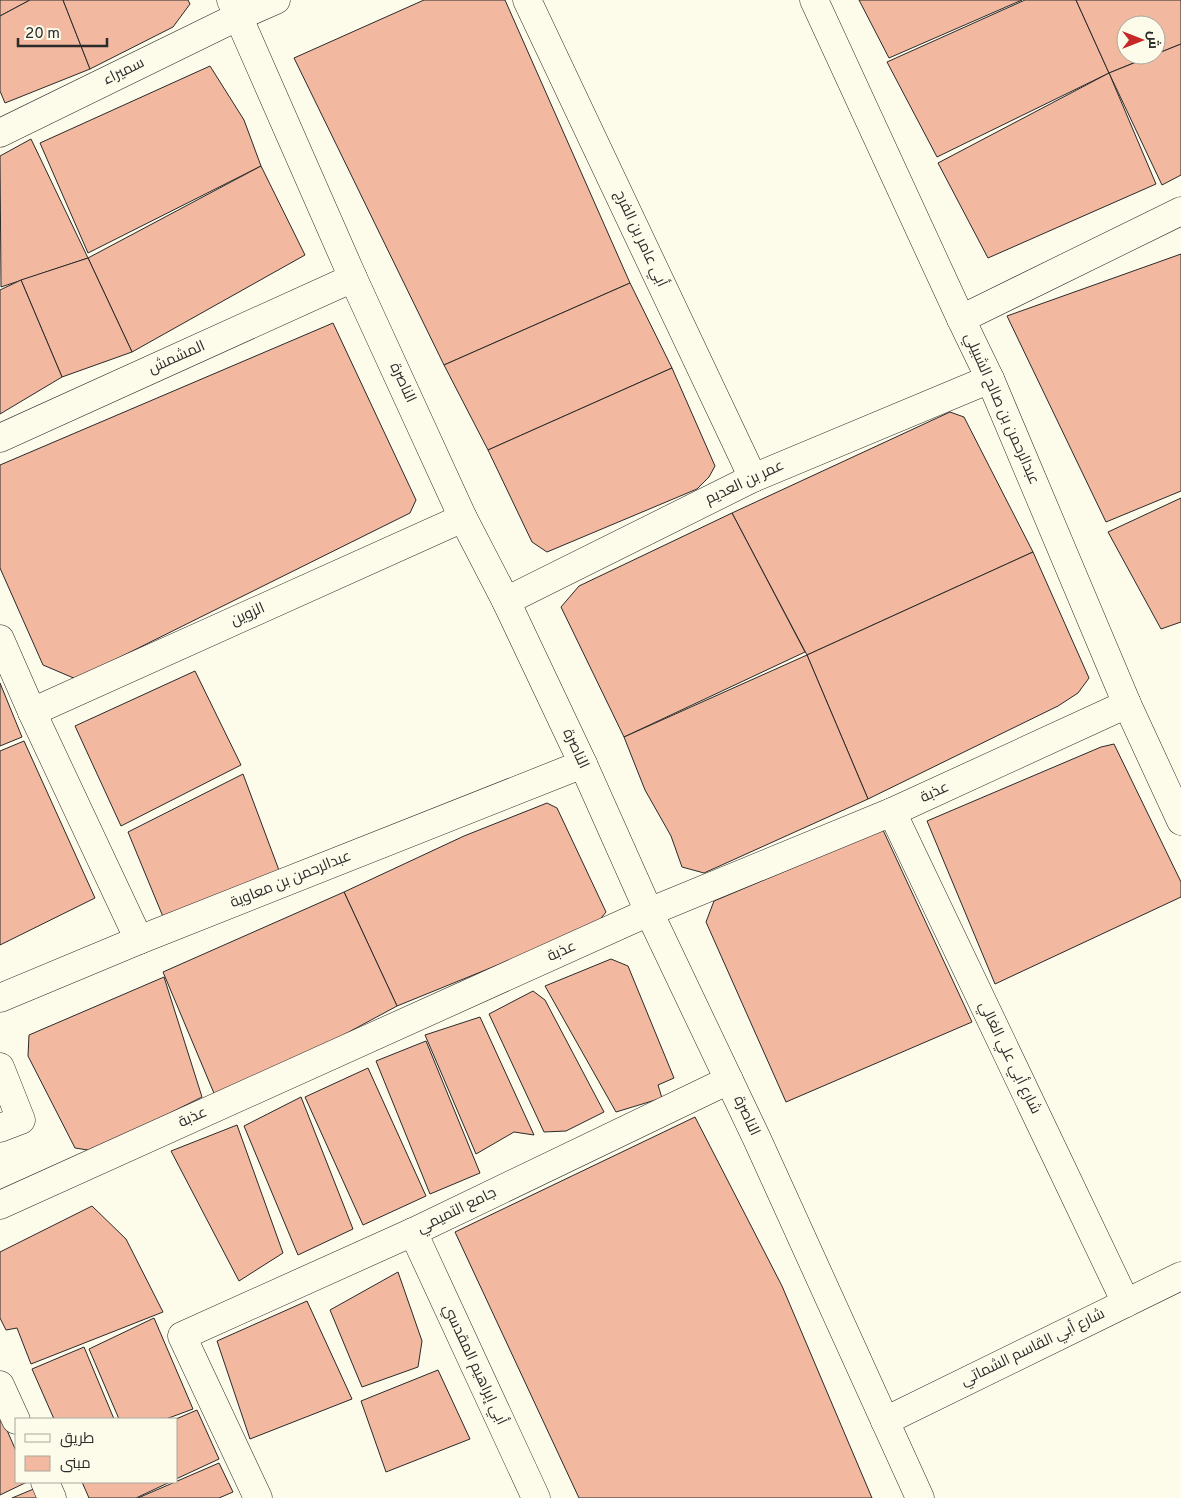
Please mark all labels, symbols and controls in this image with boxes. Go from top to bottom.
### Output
scale bar [18,15,106,47]
north arrow [1116,15,1166,65]
text: 20 m [25,25,60,44]
text: ش [1144,31,1162,49]
street label: سميراء [100,54,148,90]
street label: أبي عامر بن الفرج [608,187,673,291]
street label: عبدالرحمن بن صالح الشبيلي [958,330,1043,488]
street label: المشمش [146,337,208,379]
street label: الناصرة [385,360,419,406]
street label: عمر بن العديم [703,456,787,510]
street label: الزوين [228,599,268,631]
street label: الناصرة [558,726,592,772]
street label: عذبة [918,778,952,808]
street label: عبدالرحمن بن معاوية [228,847,354,913]
street label: عذبة [545,937,579,967]
street label: شارع أبي علي الغالي [973,998,1046,1118]
street label: الناصرة [729,1093,763,1139]
street label: عذبة [176,1103,210,1133]
street label: جامع التميمي [414,1184,500,1239]
street label: أبي إبراهيم المقدسي [437,1301,512,1429]
street label: شارع أبي القاسم الشماتي [957,1303,1109,1392]
legend [15,1418,178,1483]
text: طريق [60,1430,94,1449]
text: مبنى [60,1455,91,1474]

